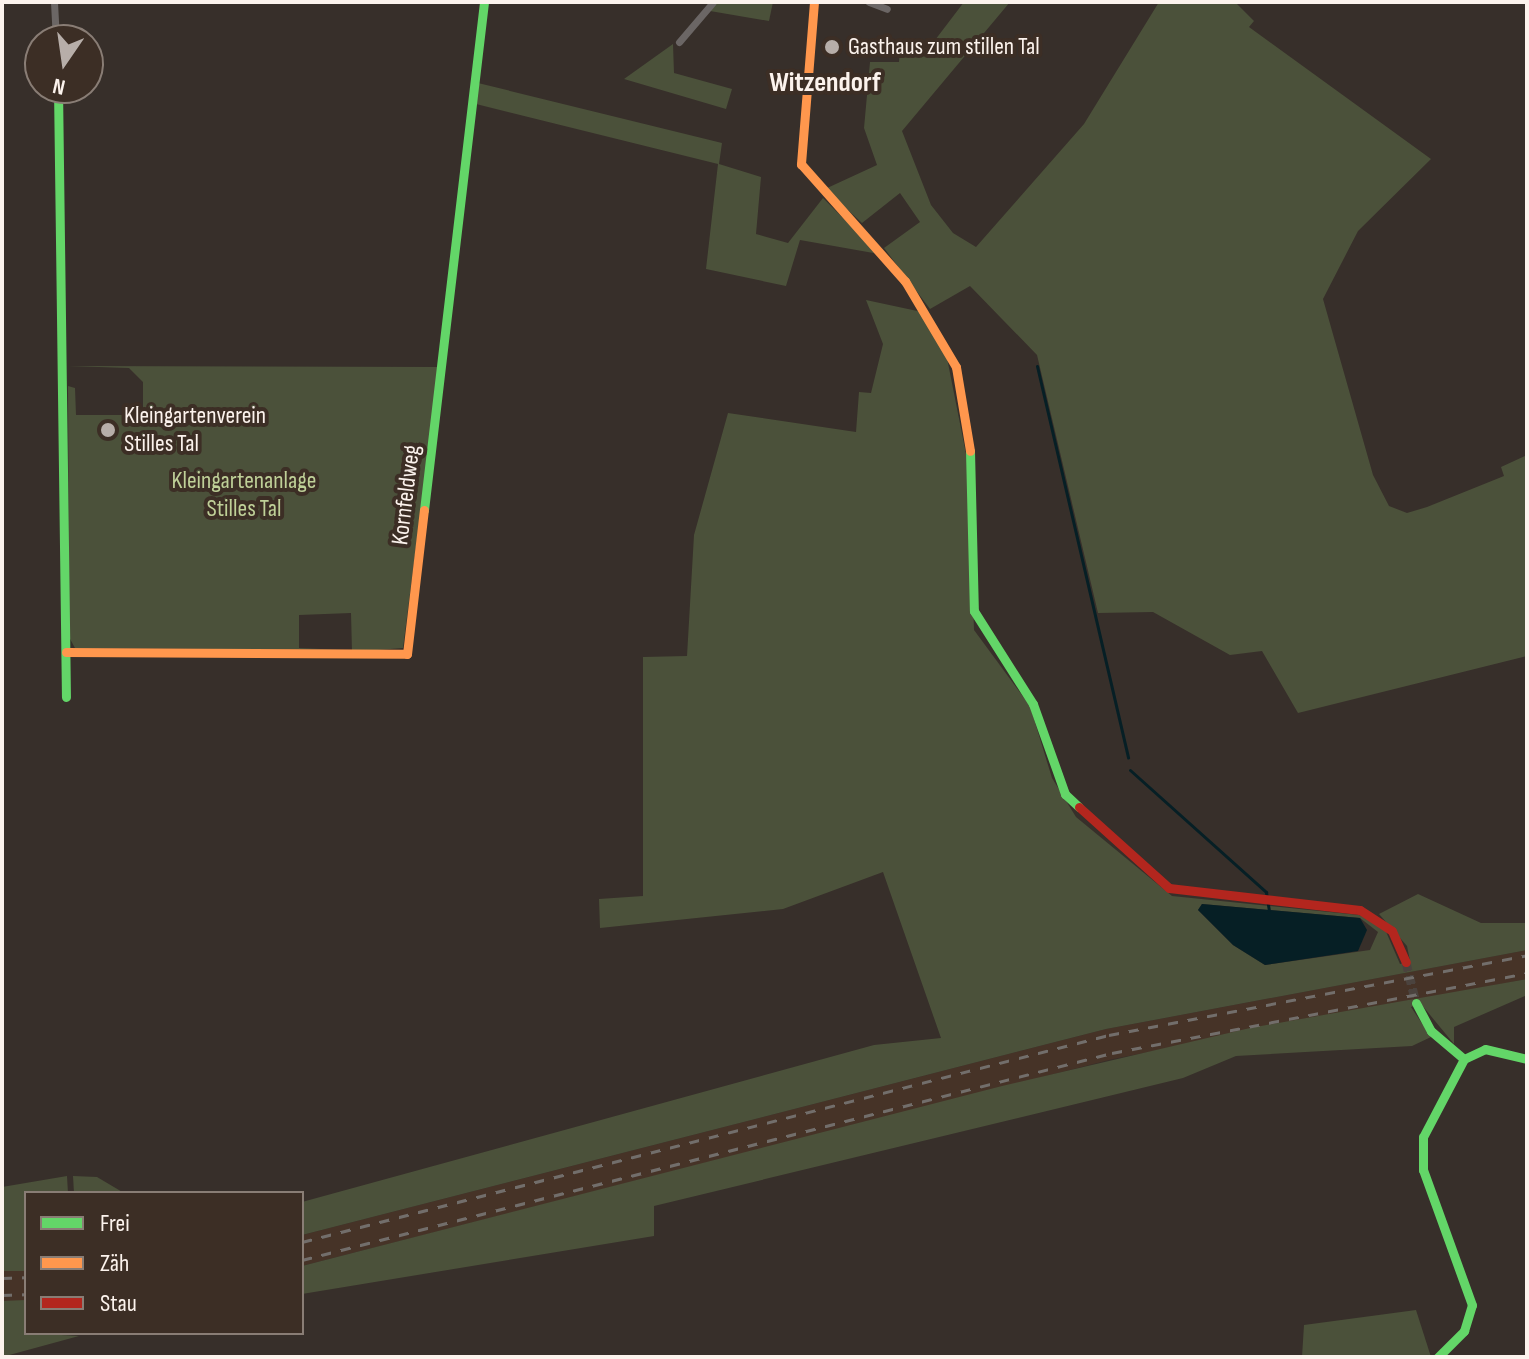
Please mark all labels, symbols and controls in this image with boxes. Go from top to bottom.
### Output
north arrow [24,24,104,104]
place label: Gasthaus zum stillen Tal [848,33,1040,61]
marker: Gasthaus zum stillen Tal [823,38,841,56]
district label: Witzendorf [769,66,881,100]
text: N [50,71,68,100]
place label: Kleingartenverein Stilles Tal [124,402,266,458]
marker: Kleingartenverein Stilles Tal [99,421,117,439]
street label: Kornfeldweg [386,443,426,547]
park label: Kleingartenanlage Stilles Tal [172,467,316,523]
legend [24,1191,304,1335]
text: Frei [100,1209,130,1238]
text: Zäh [100,1249,129,1278]
text: Stau [100,1289,137,1318]

